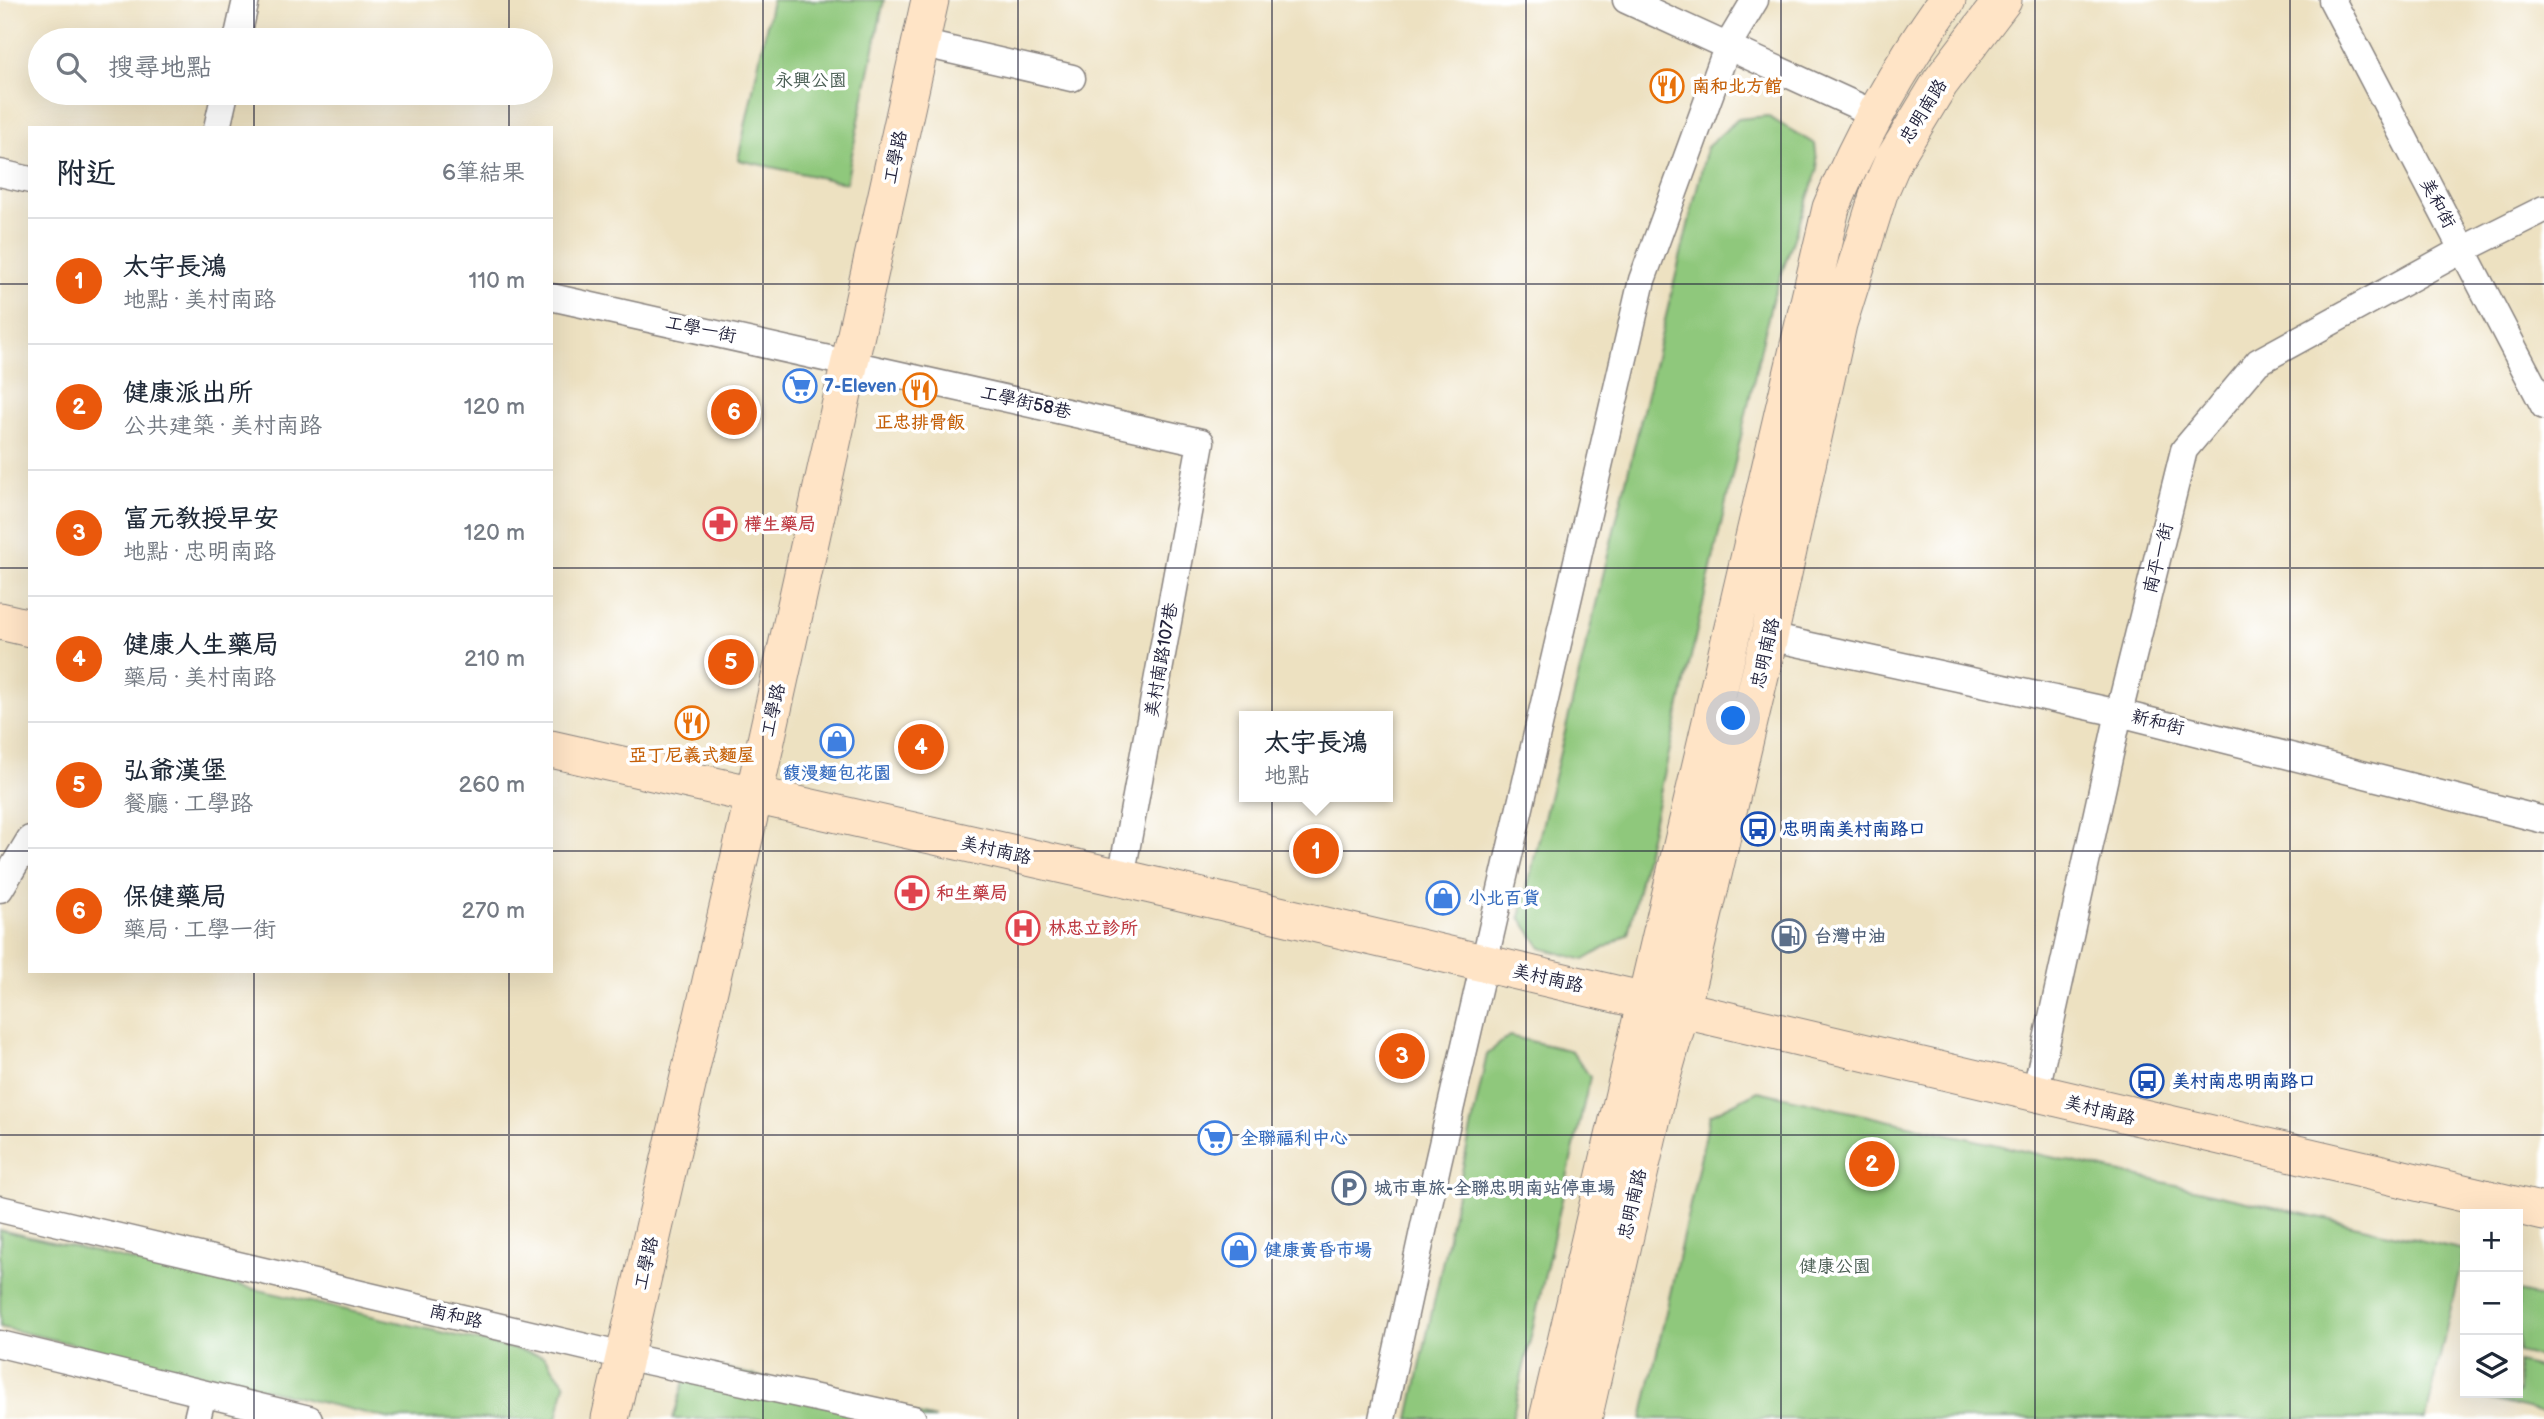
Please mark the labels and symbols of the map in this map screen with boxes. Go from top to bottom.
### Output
restaurant icon: 南和北方館 [1648,67,1686,105]
park label: 永興公園 [775,70,847,91]
street label: 忠明南路 [1895,75,1951,147]
place label: 南和北方館 [1692,76,1782,97]
street label: 工學路 [880,129,911,186]
street label: 美和街 [2416,174,2460,232]
street label: 工學一街 [663,312,738,347]
supermarket icon: 7-Eleven [781,367,819,405]
restaurant icon: 正忠排骨飯 [901,371,939,409]
place label: 7-Eleven [824,376,896,397]
street label: 工學街58巷 [978,382,1073,423]
pin: 6 [711,386,757,438]
place label: 正忠排骨飯 [875,412,965,433]
pharmacy icon: 樺生藥局 [701,505,739,543]
place label: 樺生藥局 [744,514,816,535]
street label: 南平一街 [2140,521,2177,596]
street label: 美村南路107巷 [1141,601,1182,719]
street label: 忠明南路 [1747,616,1784,691]
pin: 5 [708,636,754,688]
street label: 工學路 [757,681,790,739]
your location [1716,701,1750,735]
restaurant icon: 亞丁尼義式麵屋 [673,704,711,742]
street label: 新和街 [2129,706,2187,739]
pin: 4 [898,721,944,773]
shop icon: 馥漫麵包花園 [818,722,856,760]
place label: 亞丁尼義式麵屋 [629,745,755,766]
place label: 馥漫麵包花園 [783,763,891,784]
bus stop icon: 忠明南美村南路口 [1739,810,1777,848]
place label: 忠明南美村南路口 [1782,819,1926,840]
pin: 1 [1293,825,1339,877]
street label: 美村南路 [958,832,1033,869]
pharmacy icon: 和生藥局 [893,874,931,912]
shop icon: 小北百貨 [1424,879,1462,917]
place label: 和生藥局 [936,883,1008,904]
place label: 小北百貨 [1468,888,1540,909]
hospital icon: 林忠立診所 [1004,909,1042,947]
fuel station icon: 台灣中油 [1770,917,1808,955]
place label: 林忠立診所 [1048,918,1138,939]
place label: 台灣中油 [1814,926,1886,947]
street label: 美村南路 [1510,960,1585,997]
pin: 3 [1379,1030,1425,1082]
bus stop icon: 美村南忠明南路口 [2128,1062,2166,1100]
place label: 美村南忠明南路口 [2172,1071,2316,1092]
street label: 美村南路 [2062,1092,2137,1129]
supermarket icon: 全聯福利中心 [1196,1119,1234,1157]
place label: 全聯福利中心 [1240,1128,1348,1149]
pin: 2 [1849,1138,1895,1190]
street label: 忠明南路 [1614,1167,1651,1242]
parking icon: 城市車旅-全聯忠明南站停車場 [1330,1169,1368,1207]
place label: 城市車旅-全聯忠明南站停車場 [1374,1178,1615,1199]
shop icon: 健康黃昏市場 [1220,1231,1258,1269]
street label: 工學路 [630,1234,663,1292]
place label: 健康黃昏市場 [1264,1240,1372,1261]
park label: 健康公園 [1799,1256,1871,1277]
street label: 南和路 [427,1300,485,1333]

